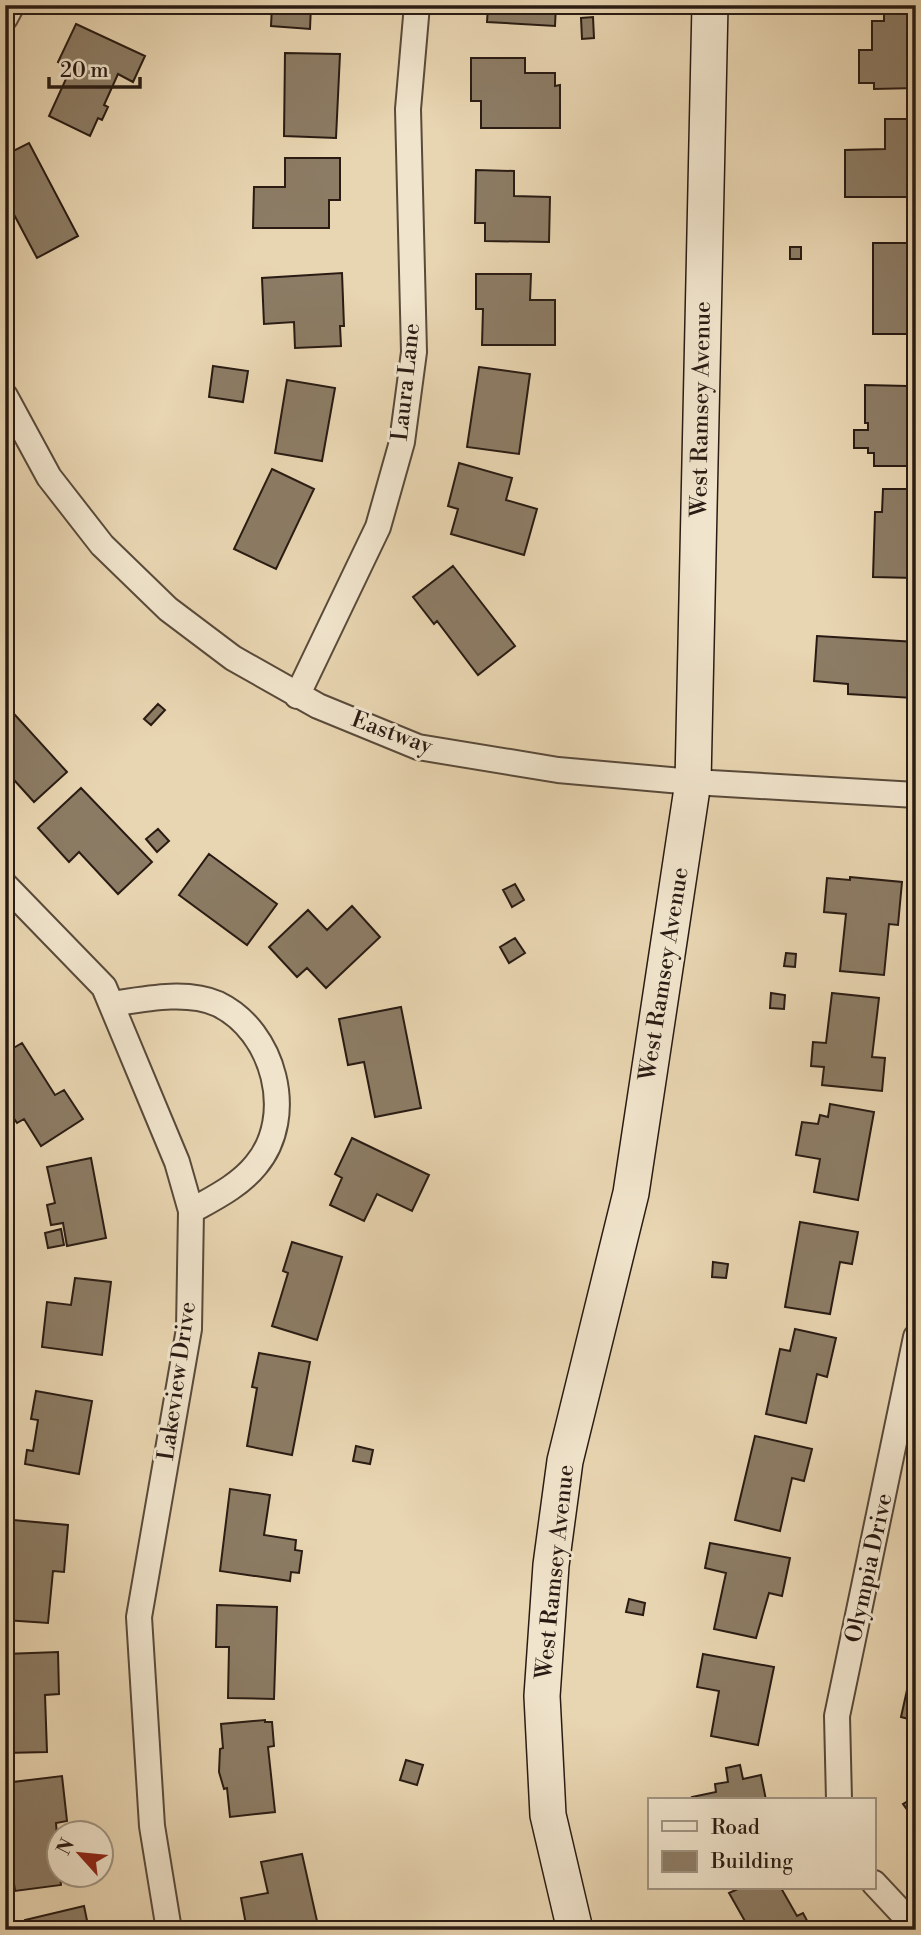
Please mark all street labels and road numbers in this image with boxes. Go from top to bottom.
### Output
street label: West Ramsey Avenue [685,301,717,518]
street label: Laura Lane [386,322,426,442]
street label: Eastway [347,705,437,761]
street label: West Ramsey Avenue [633,865,695,1084]
street label: Lakeview Drive [152,1300,202,1462]
street label: West Ramsey Avenue [530,1463,580,1682]
street label: Olympia Drive [840,1491,898,1645]

